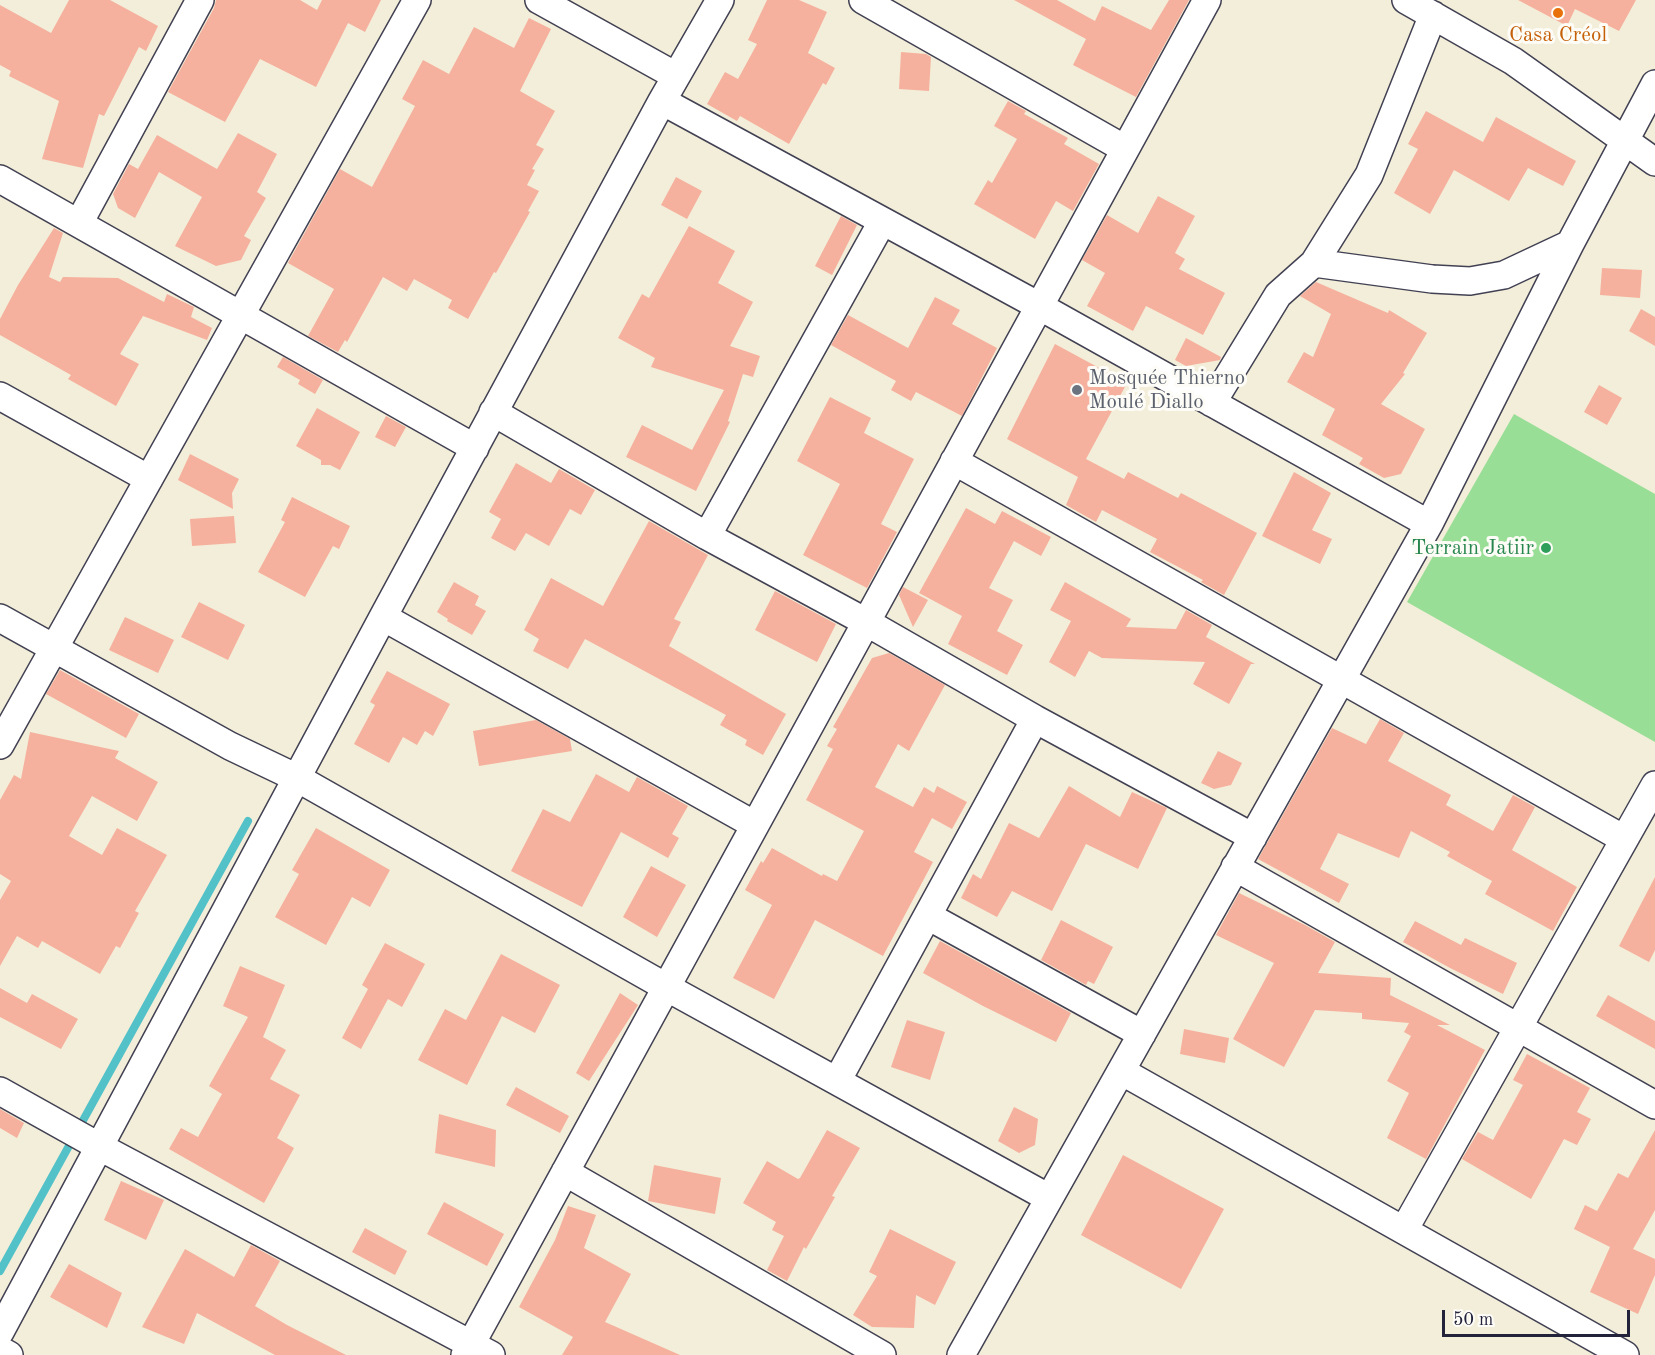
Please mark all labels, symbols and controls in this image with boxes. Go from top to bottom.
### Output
marker: Casa Créol [1551,6,1565,20]
place label: Casa Créol [1509,22,1607,48]
place label: Mosquée Thierno Moulé Diallo [1089,365,1245,415]
marker: Mosquée Thierno Moulé Diallo [1070,383,1084,397]
place label: Terrain Jatiir [1411,535,1534,561]
marker: Terrain Jatiir [1539,541,1553,555]
scale bar [1445,1298,1632,1336]
text: 50 m [1453,1311,1493,1329]

